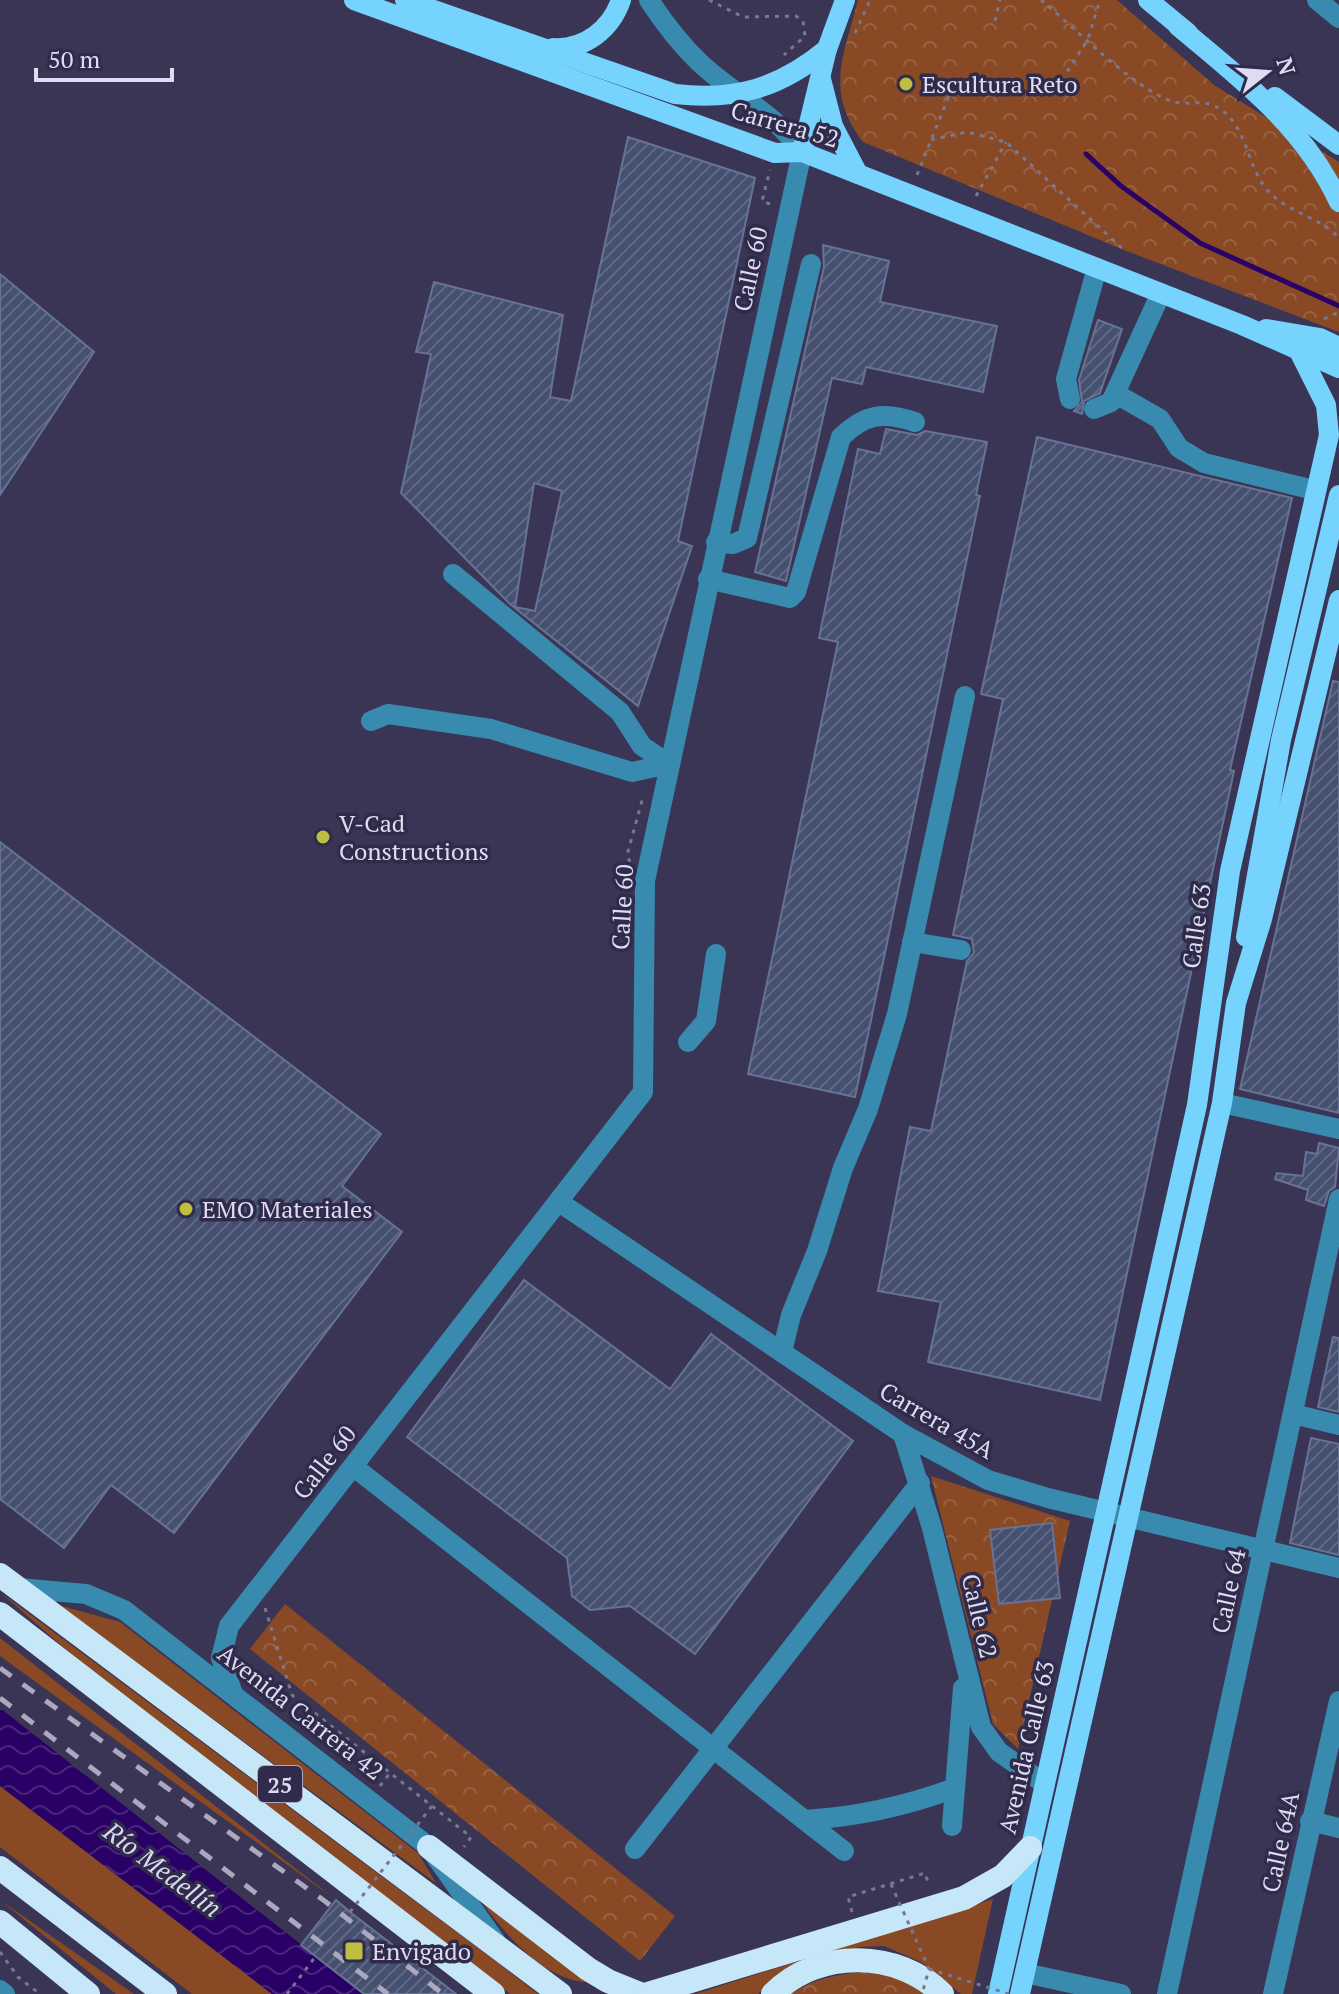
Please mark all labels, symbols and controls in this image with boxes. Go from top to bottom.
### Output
scale bar [36,32,172,82]
north arrow [1227,32,1307,112]
text: 50 m [48,43,100,75]
text: N [1270,54,1303,79]
place label: Escultura Reto [922,68,1077,100]
marker: Escultura Reto [897,75,915,93]
street label: Carrera 52 [727,93,843,155]
street label: Calle 60 [725,224,775,314]
place label: V-Cad Constructions [339,807,489,867]
marker: V-Cad Constructions [314,828,332,846]
street label: Calle 60 [604,863,640,951]
street label: Calle 63 [1174,881,1218,971]
place label: EMO Materiales [202,1193,373,1225]
marker: EMO Materiales [177,1200,195,1218]
street label: Carrera 45A [874,1374,1001,1466]
street label: Calle 60 [285,1418,363,1506]
street label: Calle 64 [1203,1546,1253,1636]
street label: Calle 62 [955,1571,1005,1661]
street label: Avenida Carrera 42 [212,1637,390,1787]
street label: Avenida Calle 63 [991,1657,1061,1837]
road number: 25 [258,1766,302,1802]
street label: Calle 64A [1254,1788,1306,1895]
water label: Río Medellín [97,1813,229,1924]
place label: Envigado [372,1935,471,1967]
marker: Envigado [343,1940,365,1962]

